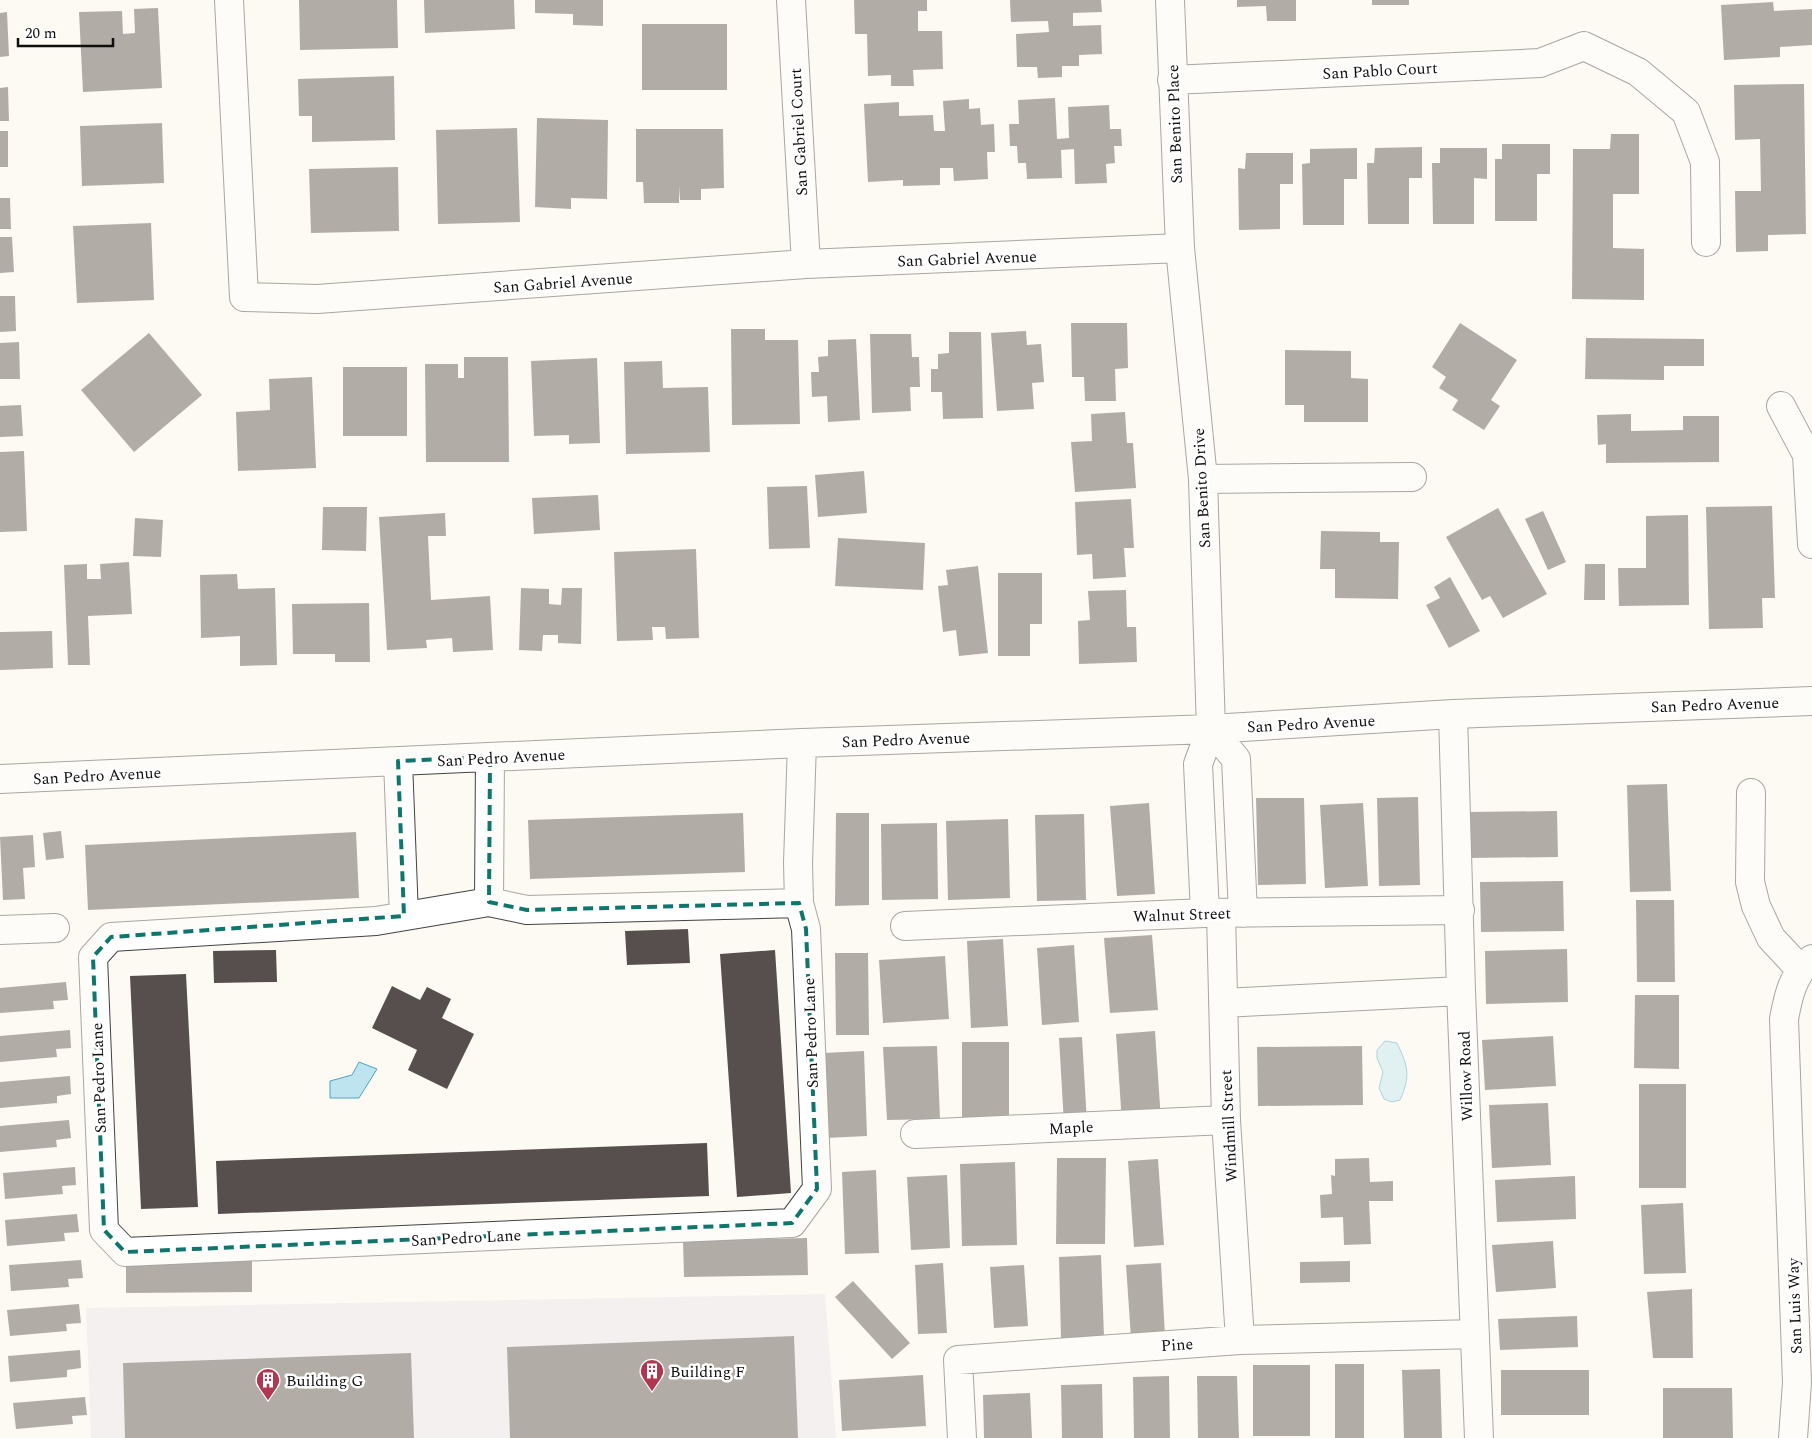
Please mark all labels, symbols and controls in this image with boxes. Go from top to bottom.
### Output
scale bar [18,15,112,47]
text: 20 m [25,22,57,45]
street label: San Pablo Court [1322,56,1439,86]
street label: San Benito Place [1161,64,1189,184]
street label: San Gabriel Court [784,67,814,196]
street label: San Gabriel Avenue [897,245,1037,273]
street label: San Gabriel Avenue [493,266,634,300]
street label: San Benito Drive [1187,427,1217,549]
street label: San Pedro Avenue [1650,691,1780,719]
street label: San Pedro Avenue [1246,709,1376,739]
street label: San Pedro Avenue [841,726,971,754]
street label: San Pedro Avenue [436,743,566,773]
street label: San Pedro Avenue [32,761,162,791]
street label: Walnut Street [1133,901,1232,929]
street label: San Pedro Lane [797,977,825,1089]
street label: San Pedro Lane [85,1022,113,1134]
street label: Willow Road [1452,1030,1480,1122]
street label: Windmill Street [1214,1069,1244,1183]
street label: Maple [1048,1115,1094,1141]
street label: San Pedro Lane [410,1223,522,1253]
street label: San Luis Way [1781,1256,1809,1354]
street label: Pine [1160,1332,1194,1358]
building icon: Building F [639,1358,665,1392]
place label: Building F [670,1360,745,1384]
building icon: Building G [255,1367,281,1401]
place label: Building G [286,1369,363,1393]

